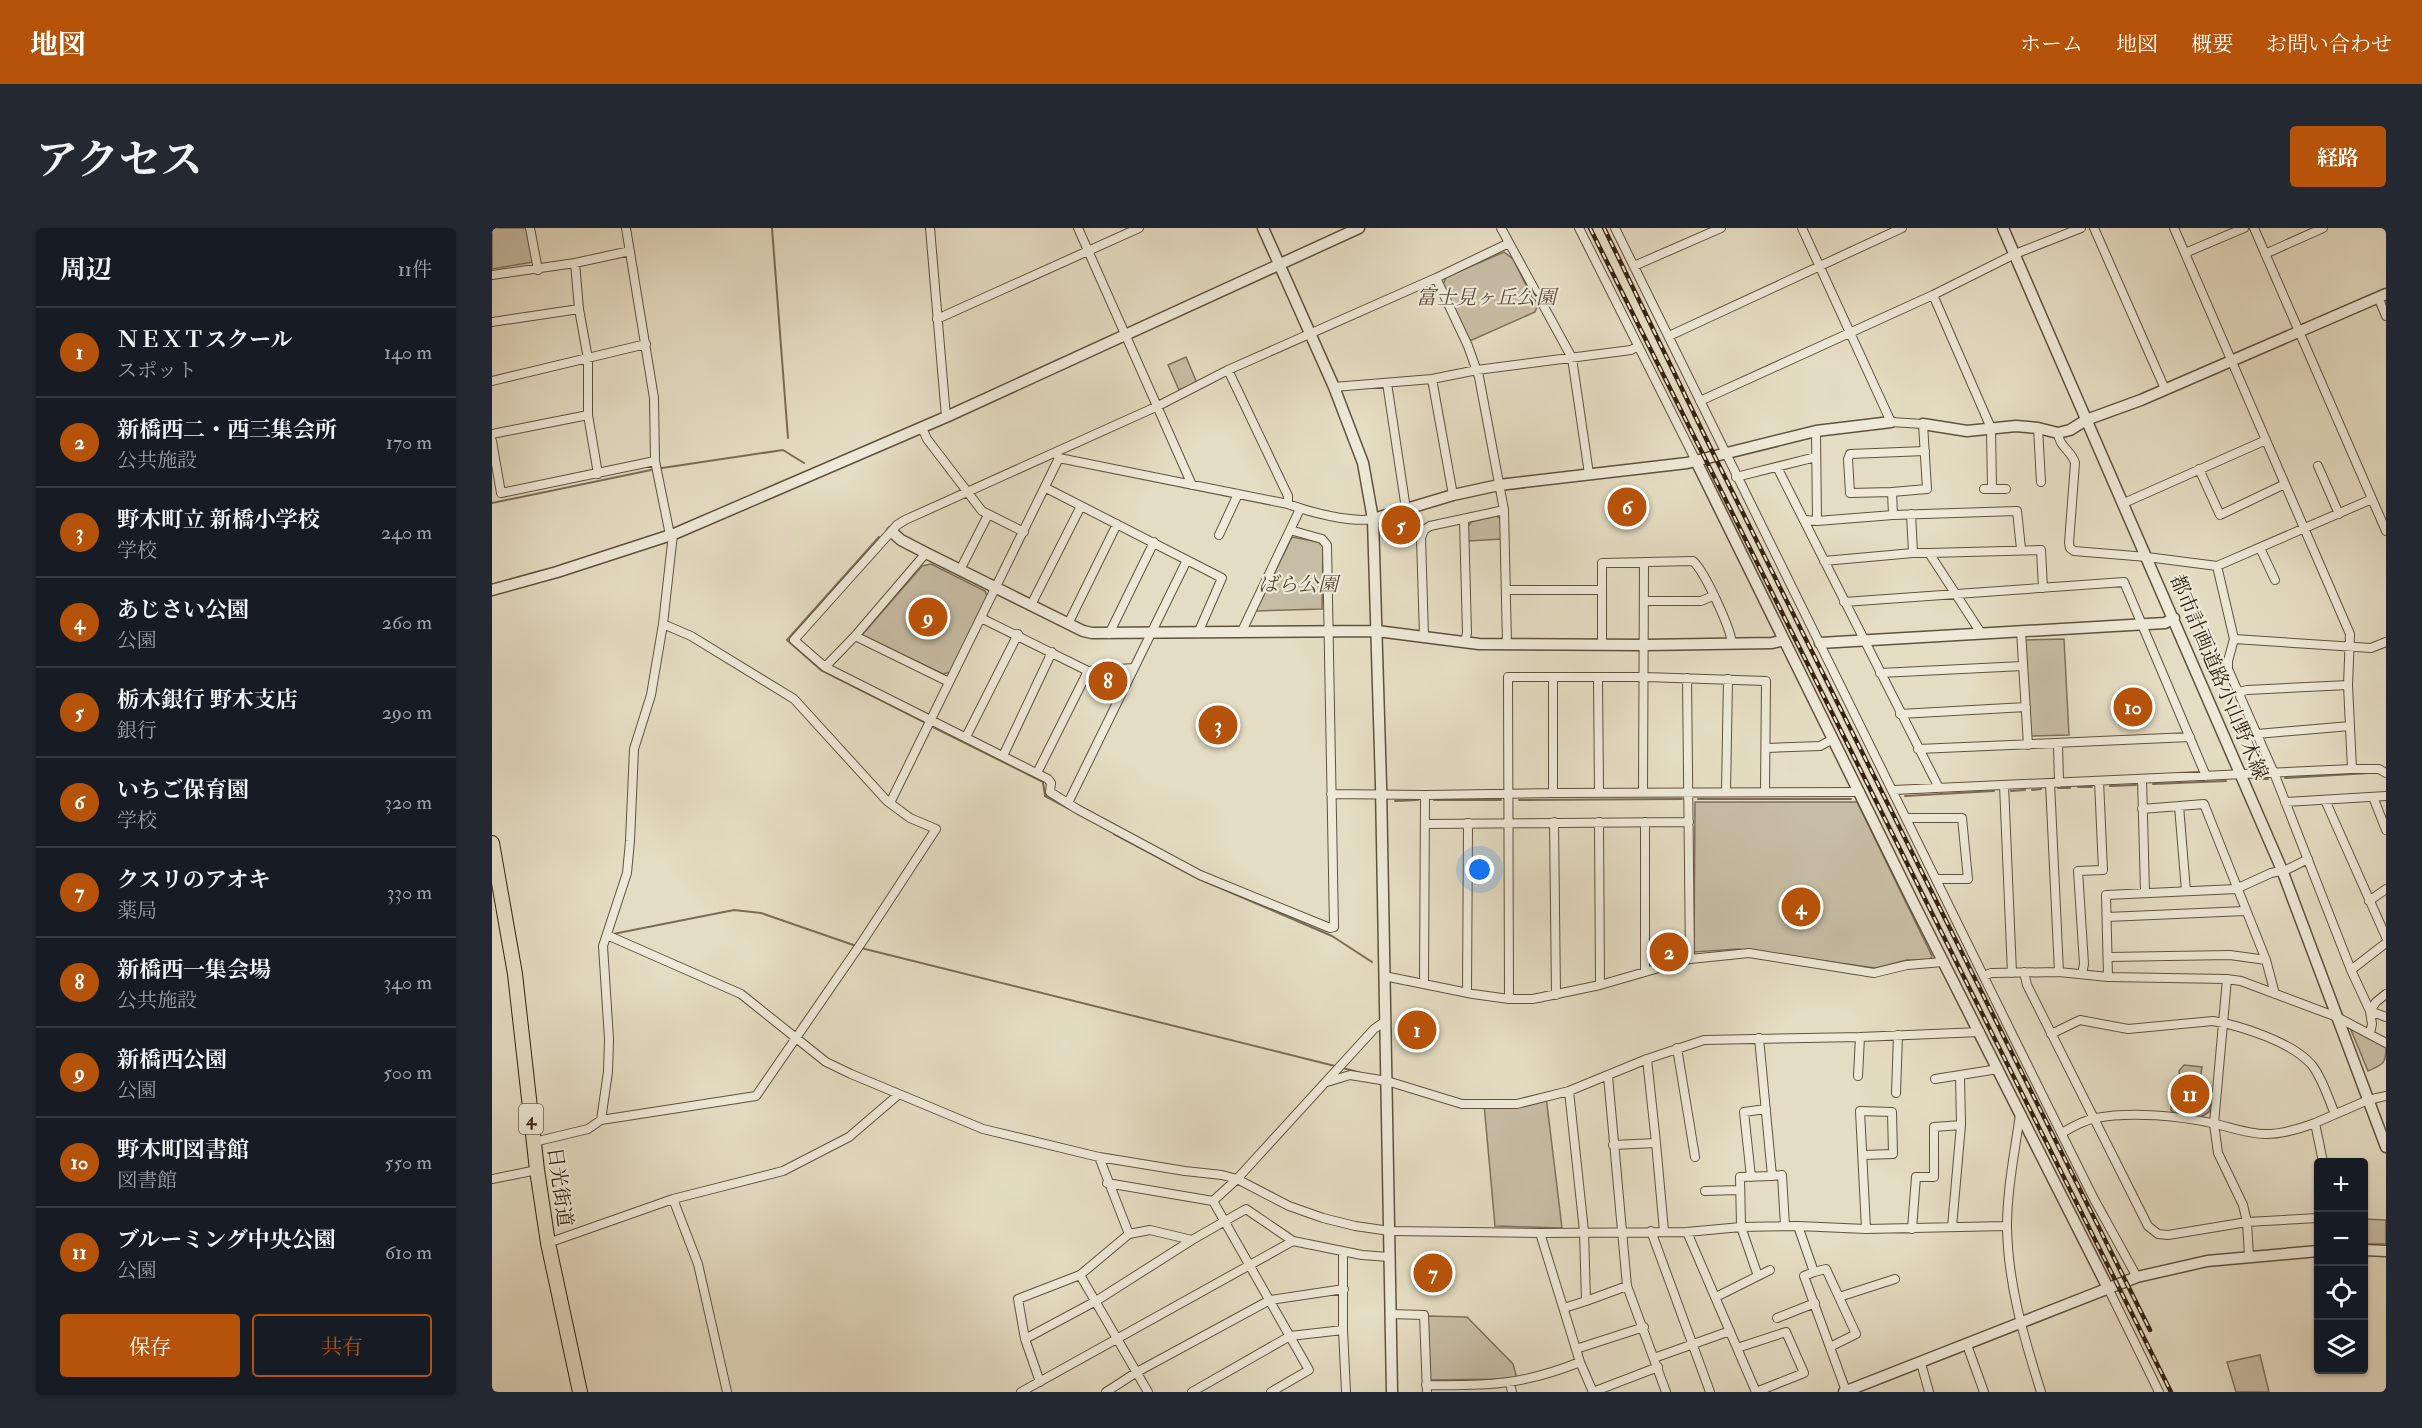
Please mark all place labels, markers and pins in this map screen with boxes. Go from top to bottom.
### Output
pin: 6 [1608,484,1646,530]
pin: 5 [1382,502,1420,548]
pin: 9 [908,594,948,640]
pin: 8 [1088,658,1128,704]
pin: 10 [2114,684,2152,730]
pin: 3 [1198,702,1238,748]
pin: 4 [1782,884,1820,930]
pin: 2 [1650,930,1688,974]
pin: 1 [1398,1008,1436,1052]
pin: 11 [2170,1072,2210,1116]
pin: 7 [1414,1250,1452,1296]

